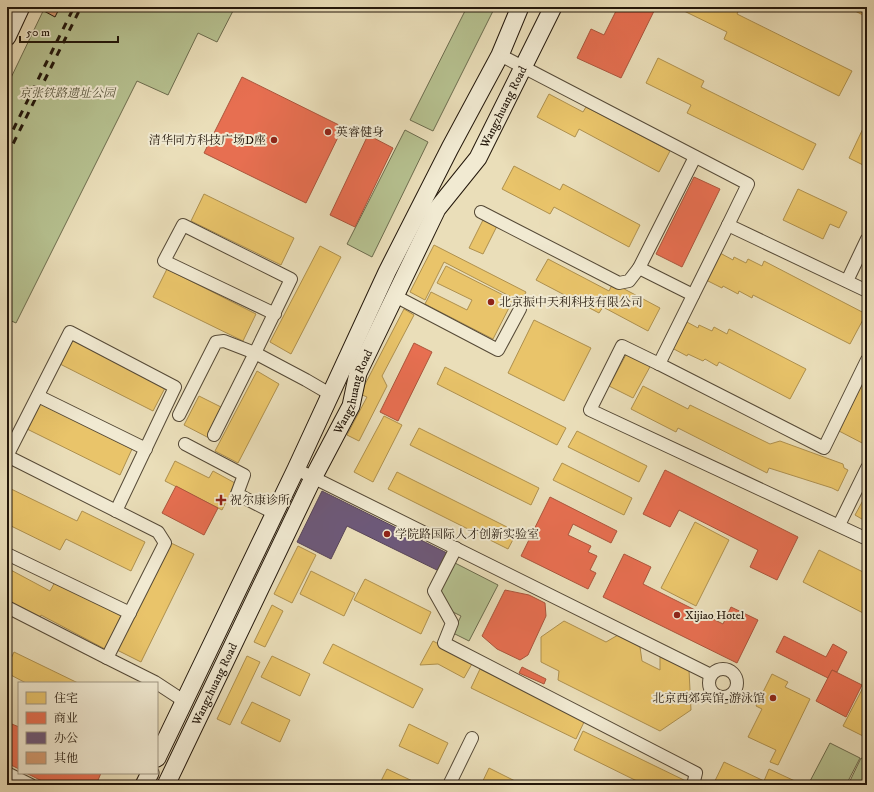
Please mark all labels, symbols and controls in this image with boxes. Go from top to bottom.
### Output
scale bar [20,18,118,44]
text: 50 m [26,25,50,40]
street label: Wangzhuang Road [476,64,530,151]
park label: 京张铁路遗址公园 [19,86,117,101]
place label: 英睿健身 [336,125,384,140]
marker: 英睿健身 [323,127,333,137]
place label: 清华同方科技广场D座 [149,133,266,148]
marker: 清华同方科技广场D座 [269,135,279,145]
place label: 北京振中天利科技有限公司 [499,295,643,310]
marker: 北京振中天利科技有限公司 [486,297,496,307]
street label: Wangzhuang Road [330,347,376,437]
place label: 祝尔康诊所 [230,493,290,508]
marker: 祝尔康诊所 [215,494,227,506]
place label: 学院路国际人才创新实验室 [395,527,539,542]
marker: 学院路国际人才创新实验室 [382,529,392,539]
place label: Xijiao Hotel [685,608,745,623]
marker: Xijiao Hotel [672,610,682,620]
street label: Wangzhuang Road [188,640,240,728]
legend [18,682,158,774]
text: 住宅 [54,691,78,706]
place label: 北京西郊宾馆-游泳馆 [652,691,765,706]
marker: 北京西郊宾馆-游泳馆 [768,693,778,703]
text: 商业 [54,711,78,726]
text: 办公 [54,731,78,746]
text: 其他 [54,751,78,766]

